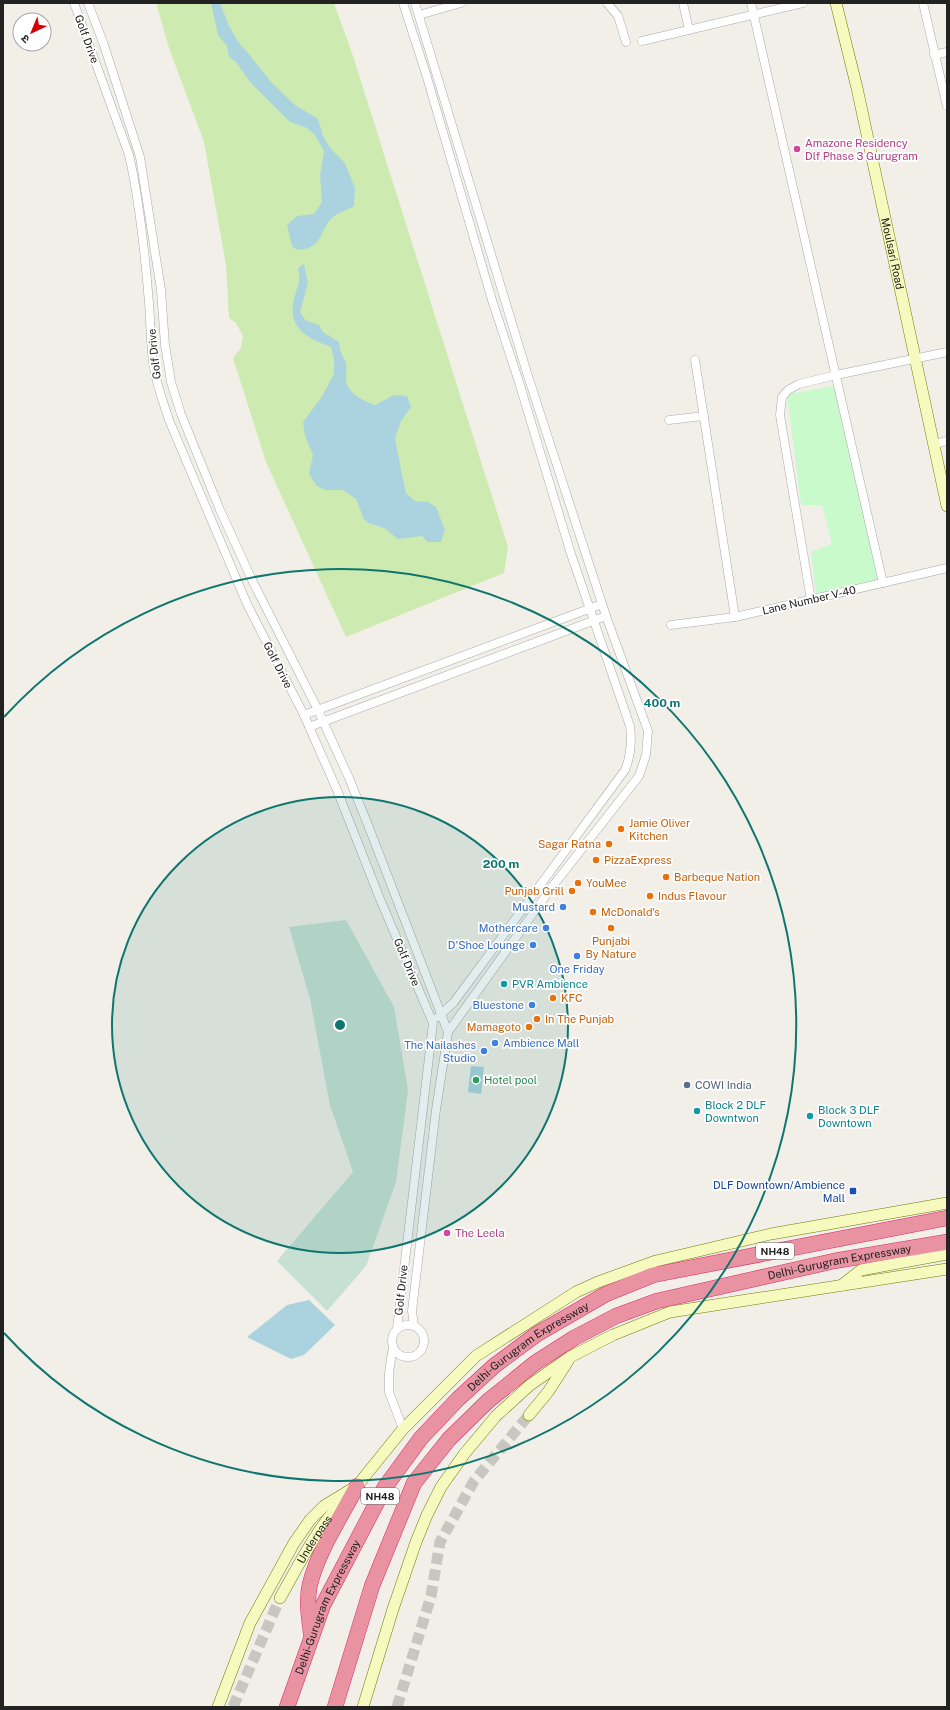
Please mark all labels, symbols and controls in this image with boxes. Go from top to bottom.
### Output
north arrow [12,12,52,52]
street label: Golf Drive [73,13,101,65]
text: उ [18,32,32,46]
place label: Amazone Residency Dlf Phase 3 Gurugram [805,137,918,162]
marker: Amazone Residency Dlf Phase 3 Gurugram [792,144,802,154]
street label: Moulsari Road [879,217,906,291]
street label: Golf Drive [145,328,163,380]
street label: Lane Number V-40 [761,583,857,617]
street label: Golf Drive [261,640,295,690]
text: 400 m [644,696,681,710]
place label: Jamie Oliver Kitchen [629,817,690,842]
marker: Jamie Oliver Kitchen [616,824,626,834]
place label: Sagar Ratna [538,838,601,850]
marker: Sagar Ratna [604,839,614,849]
place label: PizzaExpress [604,854,672,866]
marker: PizzaExpress [591,855,601,865]
text: 200 m [483,857,519,871]
place label: Barbeque Nation [674,871,760,883]
marker: Barbeque Nation [661,872,671,882]
place label: YouMee [586,877,627,889]
marker: YouMee [573,878,583,888]
place label: Punjab Grill [504,885,564,897]
marker: Punjab Grill [567,886,577,896]
place label: Indus Flavour [658,890,727,902]
marker: Indus Flavour [645,891,655,901]
place label: Mustard [512,901,555,913]
marker: Mustard [558,902,568,912]
place label: McDonald's [601,906,660,918]
marker: McDonald's [588,907,598,917]
place label: Mothercare [479,922,538,934]
marker: Mothercare [541,923,551,933]
marker: Punjabi By Nature [606,923,616,933]
place label: Punjabi By Nature [585,935,637,960]
street label: Golf Drive [392,936,422,988]
place label: D'Shoe Lounge [448,939,525,951]
marker: D'Shoe Lounge [528,940,538,950]
marker: One Friday [572,951,582,961]
place label: One Friday [549,963,605,975]
place label: PVR Ambience [512,978,588,990]
marker: PVR Ambience [499,979,509,989]
place label: KFC [561,992,583,1004]
marker: KFC [548,993,558,1003]
place label: Bluestone [473,999,524,1011]
marker: Bluestone [527,1000,537,1010]
place label: In The Punjab [545,1013,615,1025]
marker: In The Punjab [532,1014,542,1024]
centre of rings [333,1018,347,1032]
place label: Mamagoto [467,1021,521,1033]
marker: Mamagoto [524,1022,534,1032]
place label: Ambience Mall [503,1037,579,1049]
marker: Ambience Mall [490,1038,500,1048]
place label: The Nailashes Studio [404,1039,476,1064]
marker: The Nailashes Studio [479,1046,489,1056]
place label: Hotel pool [484,1074,537,1086]
marker: Hotel pool [471,1075,481,1085]
place label: COWI India [695,1079,752,1091]
marker: COWI India [682,1080,692,1090]
place label: Block 2 DLF Downtwon [705,1099,766,1124]
place label: Block 3 DLF Downtown [818,1104,880,1129]
marker: Block 2 DLF Downtwon [692,1106,702,1116]
marker: Block 3 DLF Downtown [805,1111,815,1121]
place label: DLF Downtown/Ambience Mall [713,1179,845,1204]
marker: DLF Downtown/Ambience Mall [848,1186,858,1196]
place label: The Leela [455,1227,505,1239]
marker: The Leela [442,1228,452,1238]
street label: Delhi-Gurugram Expressway [767,1242,912,1282]
road number: NH48 [756,1243,794,1259]
street label: Golf Drive [392,1264,410,1316]
street label: Delhi-Gurugram Expressway [465,1299,591,1393]
road number: NH48 [361,1488,399,1504]
street label: Underpass [295,1513,335,1565]
street label: Delhi-Gurugram Expressway [293,1538,362,1676]

